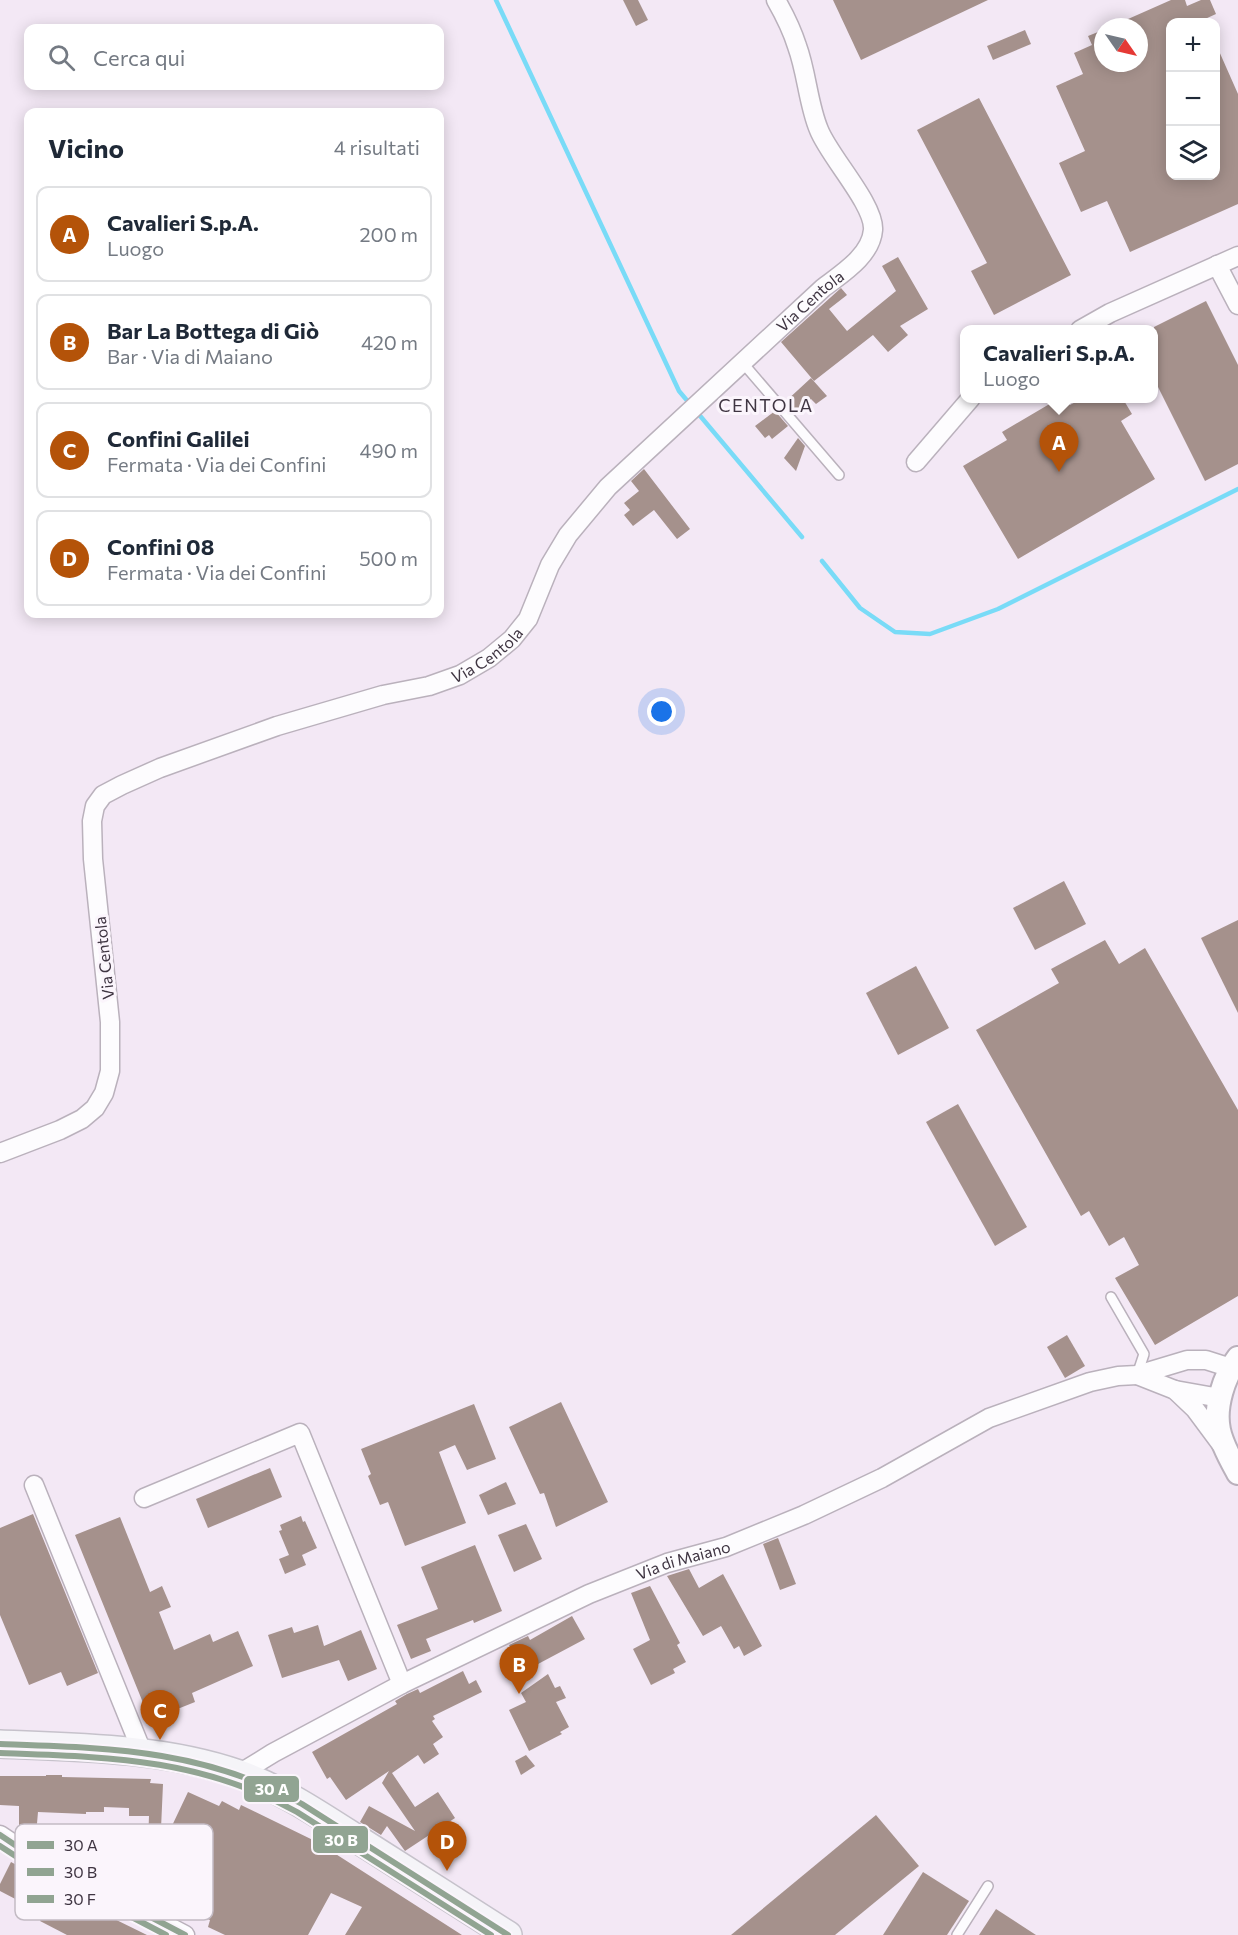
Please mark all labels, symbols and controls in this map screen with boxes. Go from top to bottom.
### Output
north arrow [1094,18,1148,72]
map controls [1166,18,1220,180]
button: + [1166,18,1220,72]
search box [24,24,444,90]
icon: search [45,41,78,74]
text: Cerca qui [93,44,185,71]
button: − [1166,72,1220,126]
button: layers [1166,126,1220,180]
text: Vicino [48,132,124,163]
text: 4 risultati [334,135,420,159]
text: Cavalieri S.p.A. [107,209,259,236]
text: A [62,222,77,246]
text: 200 m [360,222,418,246]
text: Luogo [107,236,164,260]
street label: Via Centola [772,266,847,335]
text: Bar La Bottega di Giò [107,317,319,344]
popup [960,325,1158,403]
text: B [63,330,76,354]
text: 420 m [361,330,418,354]
text: Cavalieri S.p.A. [983,339,1135,366]
text: Bar · Via di Maiano [107,344,273,368]
text: Luogo [983,366,1040,390]
district label: CENTOLA [718,394,814,416]
pin: A [1040,422,1078,472]
text: Confini Galilei [107,425,250,452]
text: C [63,438,76,462]
text: 490 m [360,438,418,462]
text: Fermata · Via dei Confini [107,452,327,476]
text: Confini 08 [107,533,214,560]
text: D [62,546,77,570]
text: 500 m [359,546,418,570]
text: Fermata · Via dei Confini [107,560,327,584]
street label: Via Centola [449,624,526,686]
your location [647,697,676,726]
street label: Via Centola [90,916,117,1001]
street label: Via di Maiano [633,1536,732,1583]
pin: B [500,1644,538,1694]
pin: C [140,1690,180,1740]
line badge: 30 A [243,1775,300,1803]
text: 30 A [255,1779,290,1798]
pin: D [428,1822,466,1871]
legend [15,1824,213,1920]
line badge: 30 B [312,1825,369,1854]
text: 30 B [324,1830,358,1849]
text: 30 A [64,1835,98,1854]
text: 30 B [64,1862,97,1881]
text: 30 F [64,1889,96,1908]

